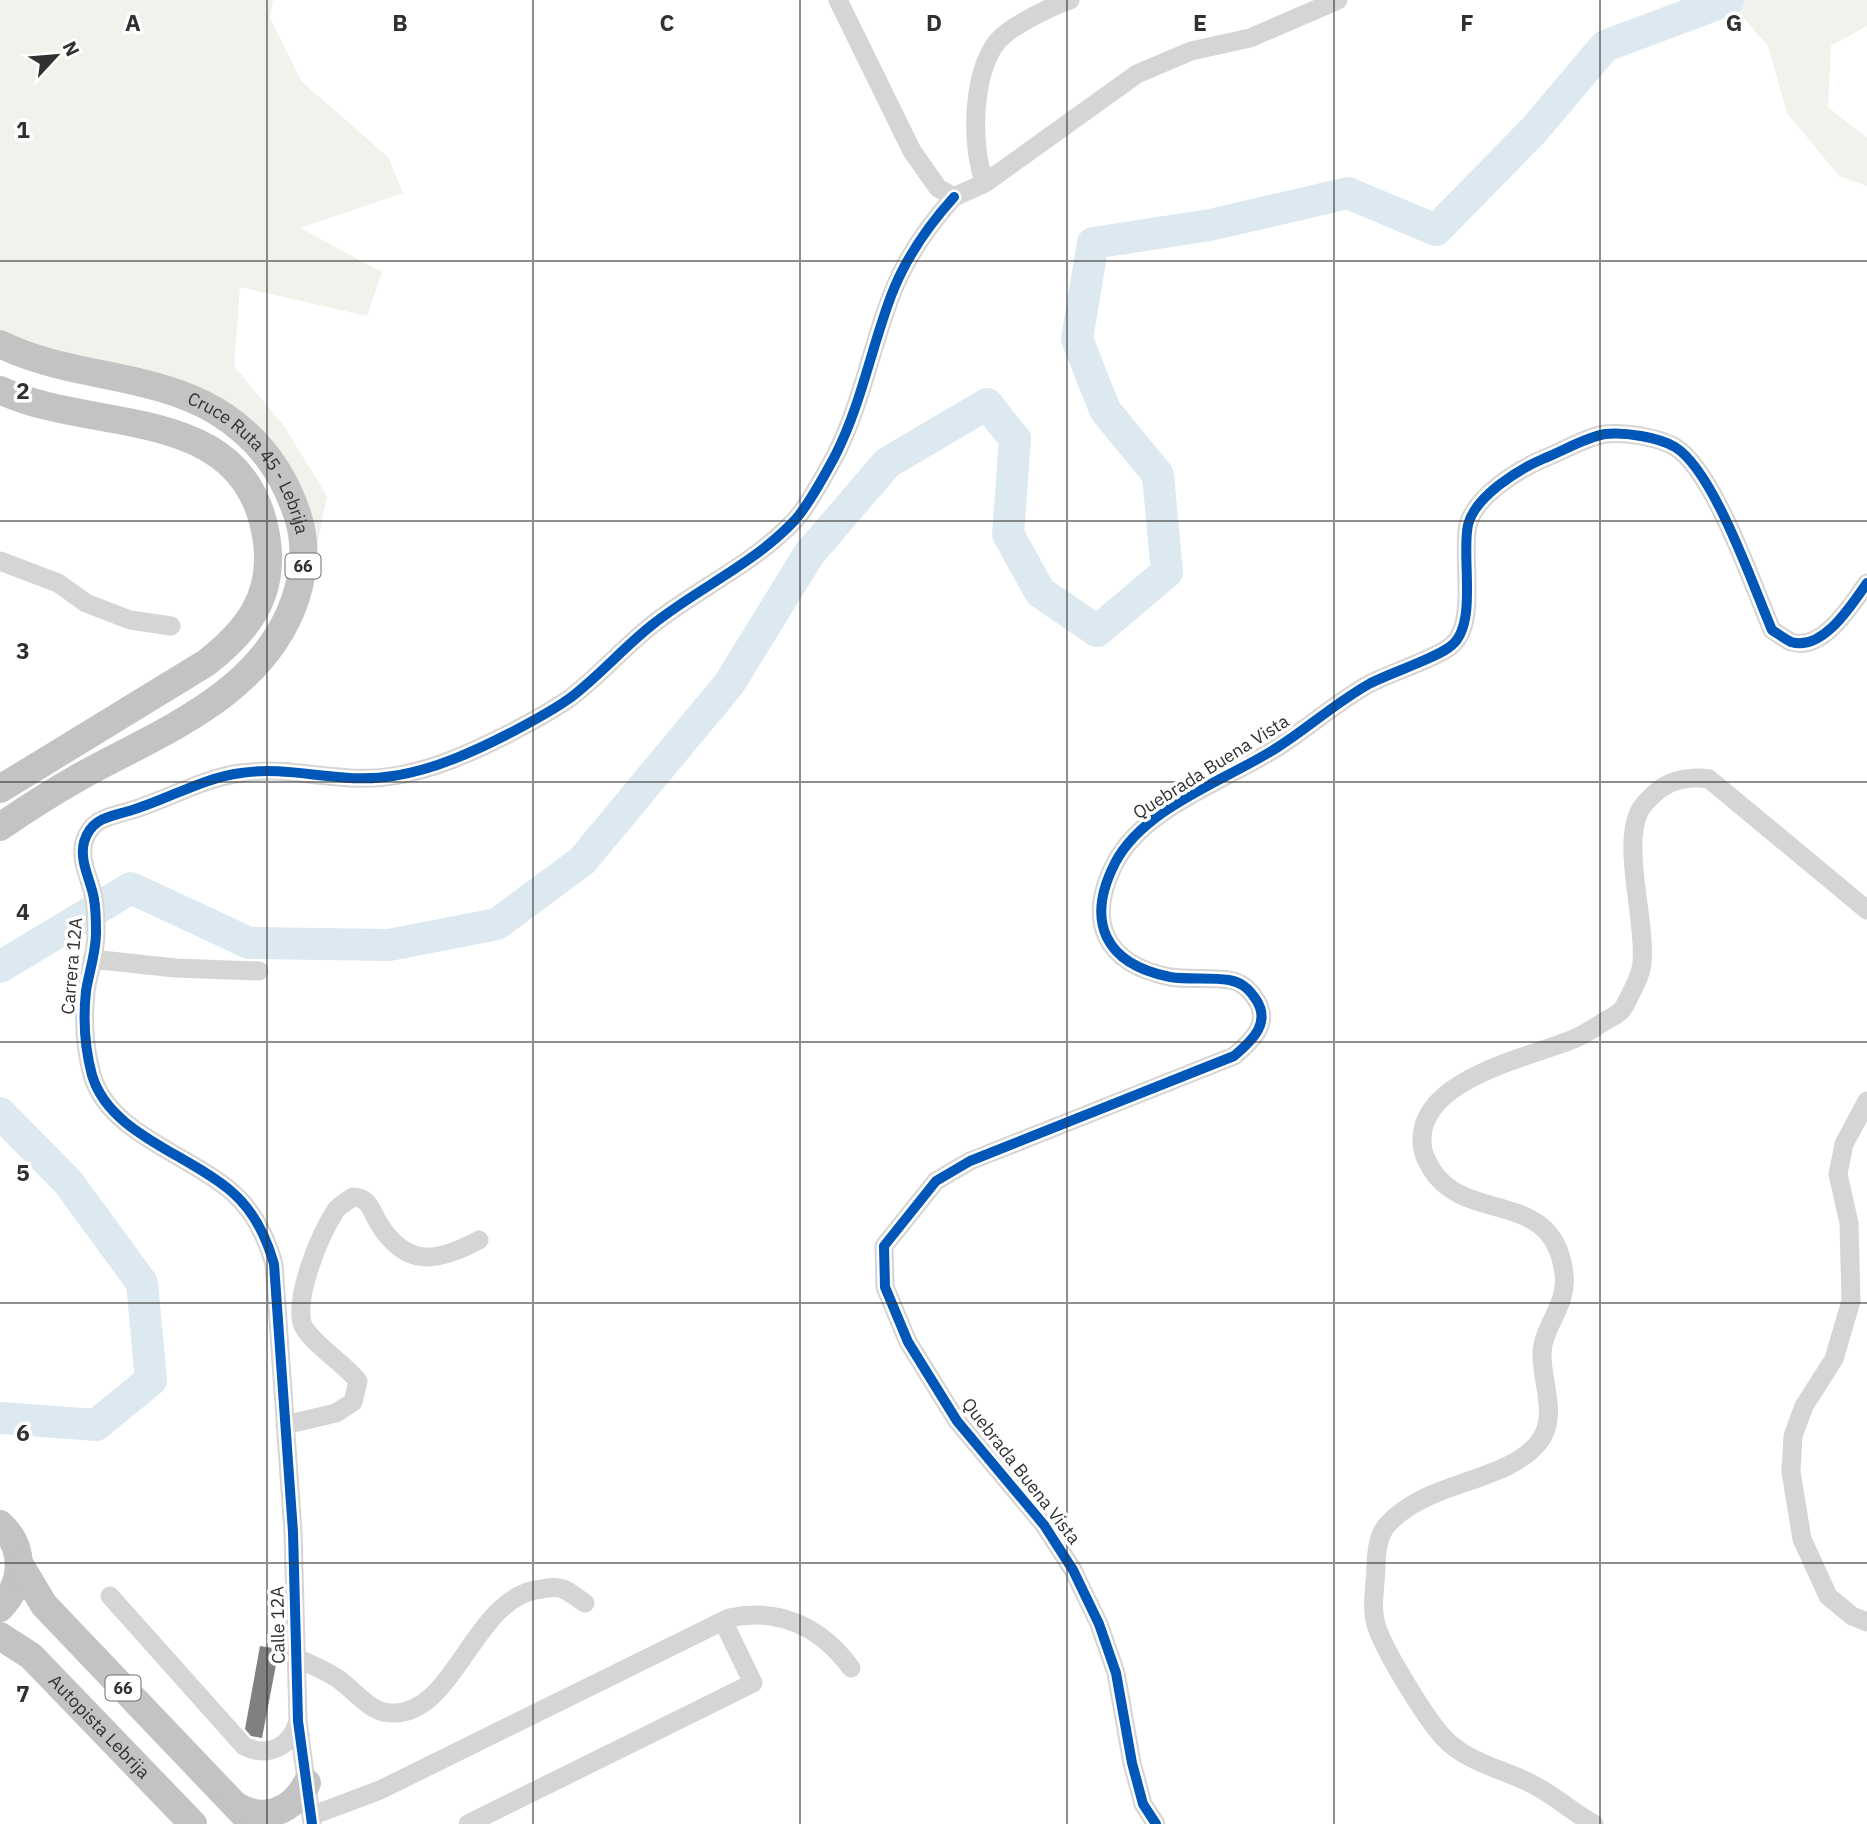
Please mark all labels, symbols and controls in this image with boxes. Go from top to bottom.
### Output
text: A [125,7,141,37]
text: B [392,7,408,37]
text: C [660,7,675,37]
text: D [926,7,942,37]
text: E [1193,7,1207,37]
text: F [1460,7,1474,37]
text: G [1726,7,1742,37]
north arrow [21,21,91,91]
text: N [57,37,85,60]
text: 1 [16,114,30,144]
text: 2 [16,375,30,405]
street label: Cruce Ruta 45 - Lebrija [184,386,314,536]
road number: 66 [286,554,320,579]
text: 3 [16,635,30,665]
street label: Quebrada Buena Vista [1128,709,1293,824]
text: 4 [16,896,30,926]
street label: Carrera 12A [56,916,87,1015]
text: 5 [16,1157,30,1187]
street label: Quebrada Buena Vista [957,1393,1086,1549]
text: 6 [16,1417,30,1447]
street label: Calle 12A [265,1585,290,1664]
street label: Autopista Lebrija [44,1669,155,1784]
road number: 66 [106,1676,140,1700]
text: 7 [16,1678,30,1708]

